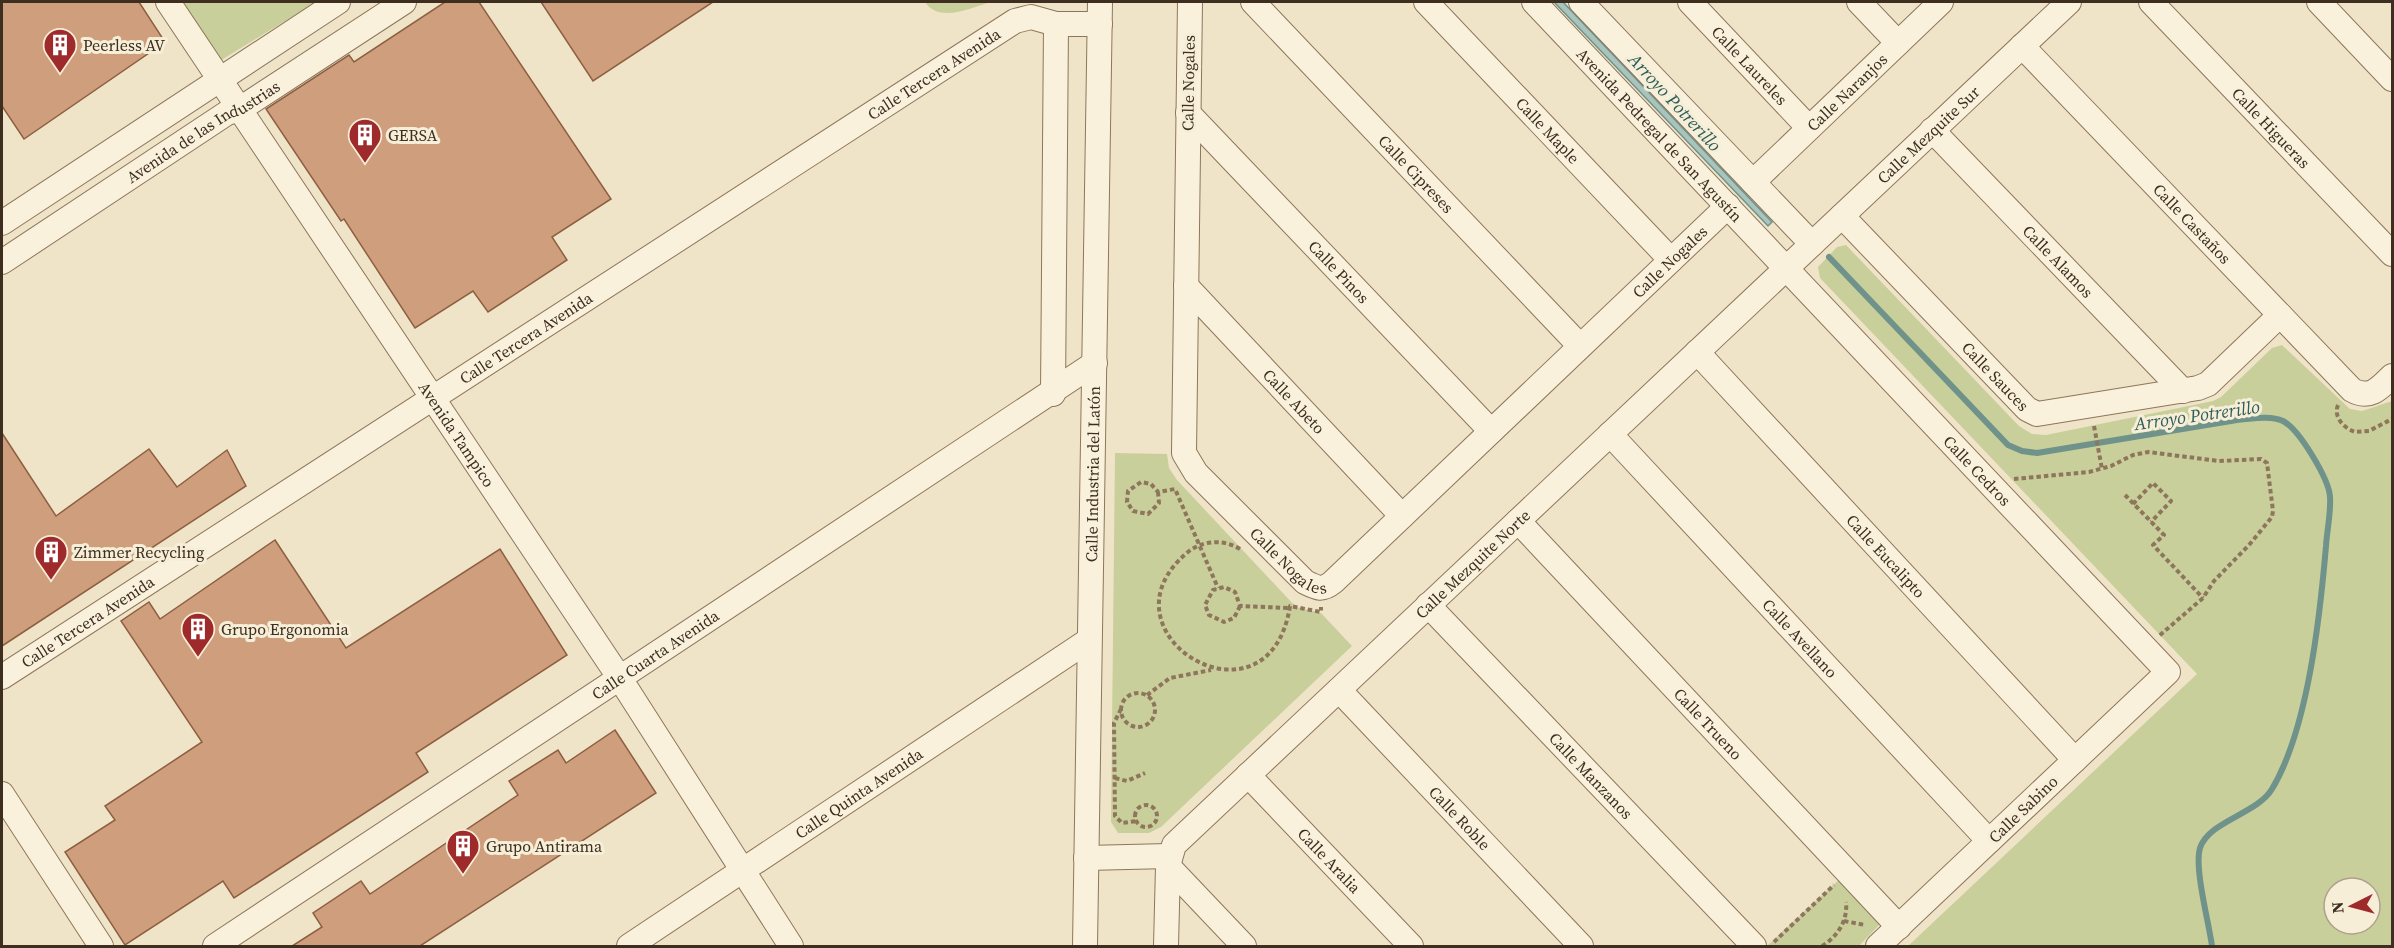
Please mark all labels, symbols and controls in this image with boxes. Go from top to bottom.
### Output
street label: Calle Laureles [1707,21,1793,110]
street label: Calle Tercera Avenida [863,22,1005,125]
building icon: Peerless AV [42,27,78,74]
place label: Peerless AV [83,34,165,56]
street label: Calle Nogales [1176,35,1200,131]
street label: Avenida Pedregal de San Agustín [1572,43,1748,227]
water label: Arroyo Potrerillo [1622,47,1727,157]
street label: Calle Naranjos [1802,48,1892,136]
street label: Avenida de las Industrias [122,75,284,188]
street label: Calle Mezquite Sur [1872,81,1985,188]
street label: Calle Higueras [2227,82,2315,173]
street label: Calle Maple [1511,92,1585,168]
building icon: GERSA [347,117,383,164]
place label: GERSA [388,124,438,146]
street label: Calle Cipreses [1374,130,1459,218]
street label: Calle Castaños [2148,178,2236,269]
street label: Calle Nogales [1627,220,1712,303]
street label: Calle Alamos [2018,220,2098,302]
street label: Calle Pinos [1304,235,1375,308]
street label: Calle Tercera Avenida [455,286,597,389]
street label: Calle Sauces [1957,337,2034,416]
street label: Calle Abeto [1258,364,1330,439]
street label: Avenida Tampico [414,377,500,492]
street label: Calle Industria del Latón [1080,385,1105,562]
water label: Arroyo Potrerillo [2132,394,2262,436]
street label: Calle Cedros [1939,430,2016,511]
street label: Calle Mezquite Norte [1410,504,1535,623]
street label: Calle Eucalipto [1842,509,1930,603]
street label: Calle Nogales [1245,522,1328,599]
building icon: Zimmer Recycling [33,534,69,581]
place label: Zimmer Recycling [74,541,204,563]
street label: Calle Tercera Avenida [17,570,159,673]
street label: Calle Avellano [1758,594,1843,683]
street label: Calle Cuarta Avenida [587,604,724,705]
building icon: Grupo Ergonomia [180,611,216,658]
place label: Grupo Ergonomia [221,618,350,640]
street label: Calle Trueno [1669,683,1748,765]
street label: Calle Manzanos [1544,727,1638,824]
street label: Calle Quinta Avenida [791,742,928,844]
street label: Calle Sabino [1984,770,2063,848]
street label: Calle Roble [1424,781,1496,855]
street label: Calle Aralia [1293,823,1367,899]
building icon: Grupo Antirama [445,828,481,875]
place label: Grupo Antirama [486,835,603,857]
north arrow [2322,876,2382,936]
text: N [2325,900,2349,915]

